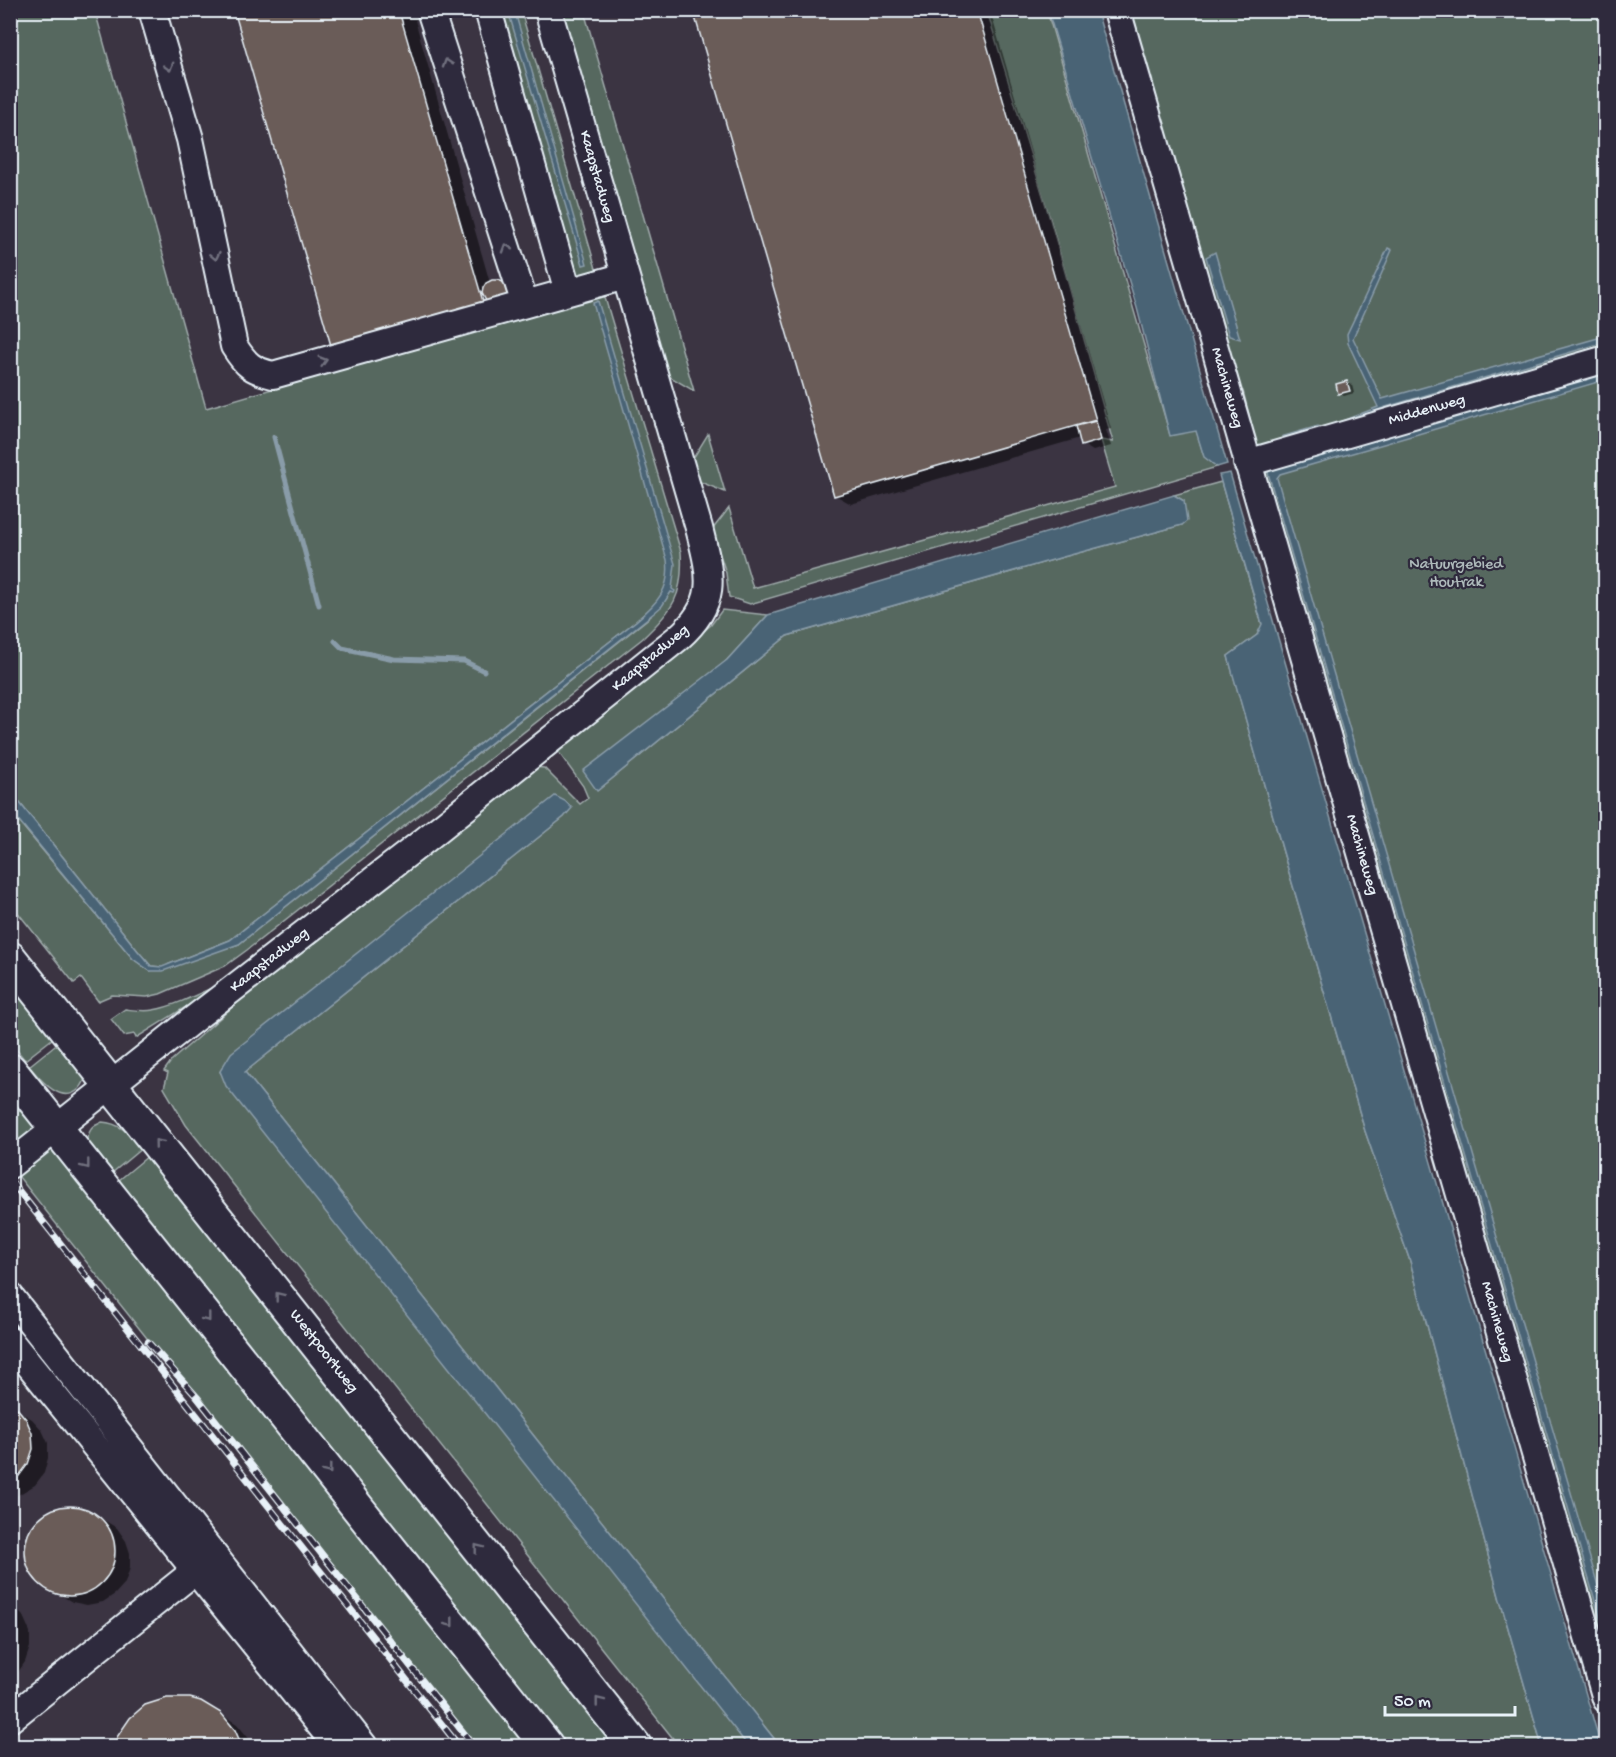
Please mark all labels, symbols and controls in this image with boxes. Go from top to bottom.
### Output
one-way arrow [441,58,454,69]
one-way arrow [162,61,174,72]
street label: Kaapstadweg [574,129,618,225]
one-way arrow [501,243,514,254]
one-way arrow [208,251,221,261]
street label: Machineweg [1205,345,1247,431]
one-way arrow [317,356,328,368]
street label: Middenweg [1386,391,1468,431]
park label: Natuurgebied Houtrak [1409,556,1504,593]
street label: Kaapstadweg [609,621,693,697]
street label: Machineweg [1340,812,1382,898]
street label: Kaapstadweg [227,924,313,998]
one-way arrow [155,1138,166,1149]
one-way arrow [79,1158,90,1169]
street label: Machineweg [1475,1279,1517,1365]
one-way arrow [276,1291,287,1302]
street label: Westpoortweg [285,1306,361,1398]
one-way arrow [200,1311,211,1322]
one-way arrow [321,1464,332,1475]
one-way arrow [474,1543,485,1554]
one-way arrow [442,1616,453,1627]
scale bar [1385,1679,1516,1717]
text: 50 m [1394,1692,1431,1713]
one-way arrow [595,1696,606,1707]

